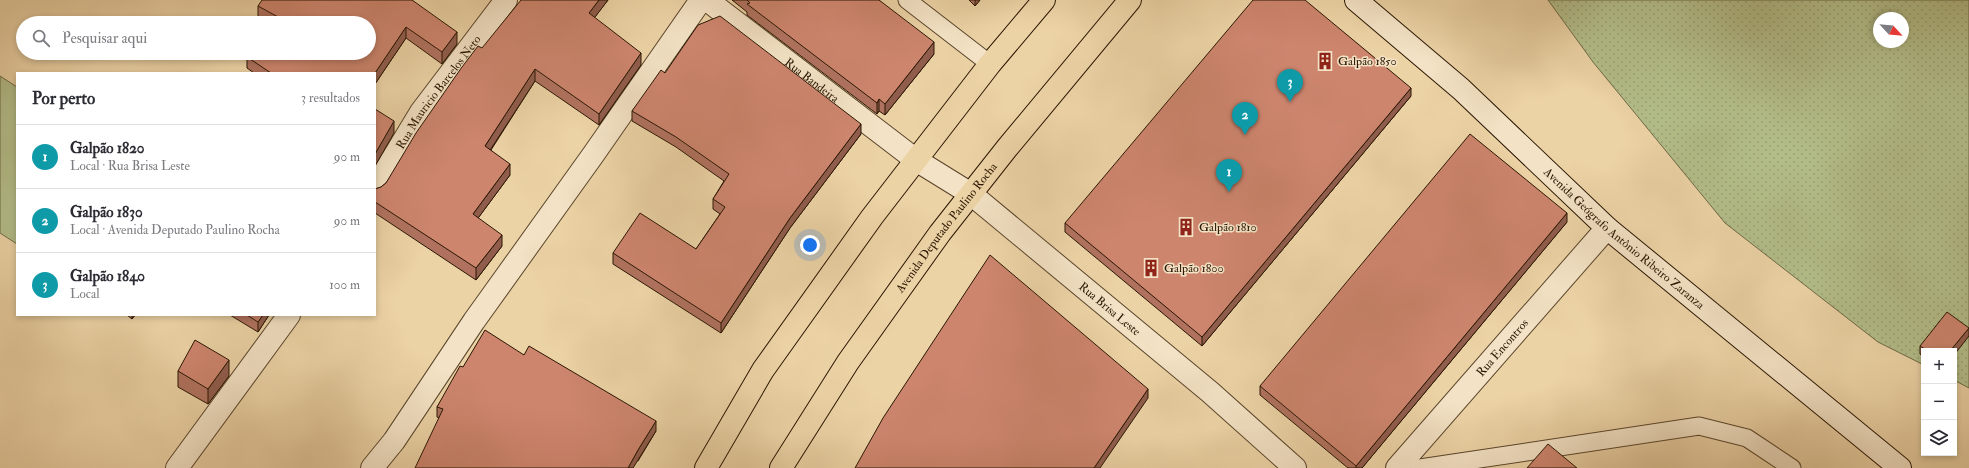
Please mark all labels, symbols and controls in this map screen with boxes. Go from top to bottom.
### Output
north arrow [1873,12,1909,48]
search box [16,16,376,60]
icon: search [30,27,52,49]
text: Pesquisar aqui [62,29,147,48]
street label: Rua Mauricio Barcelos Neto [393,32,484,152]
building icon: Galpão 1850 [1315,51,1335,71]
place label: Galpão 1850 [1338,54,1397,69]
street label: Rua Bandeira [782,55,843,106]
pin: 3 [1277,69,1303,102]
text: Por perto [32,88,95,109]
text: 3 resultados [301,90,360,106]
pin: 2 [1232,102,1258,135]
text: Galpão 1820 [70,139,144,158]
text: 1 [43,149,47,165]
text: 90 m [334,149,360,165]
text: Local · Rua Brisa Leste [70,158,190,174]
street label: Avenida Deputado Paulino Rocha [892,159,1001,296]
pin: 1 [1216,159,1242,192]
street label: Avenida Geógrafo Antônio Ribeiro Zaranza [1540,164,1708,313]
text: Galpão 1830 [70,203,143,222]
text: 2 [42,213,48,229]
text: 90 m [334,213,360,229]
building icon: Galpão 1810 [1176,217,1196,237]
place label: Galpão 1810 [1199,220,1257,235]
text: Local · Avenida Deputado Paulino Rocha [70,222,280,238]
your location [800,235,820,255]
building icon: Galpão 1800 [1141,258,1161,278]
place label: Galpão 1800 [1164,261,1224,276]
text: Galpão 1840 [70,267,145,286]
text: 3 [43,277,48,293]
text: 100 m [329,277,360,293]
street label: Rua Brisa Leste [1076,279,1144,339]
text: Local [70,286,100,302]
street label: Rua Encontros [1473,316,1532,380]
map controls [1921,348,1957,456]
button: + [1921,348,1957,384]
button: − [1921,384,1957,420]
button: layers [1921,420,1957,456]

